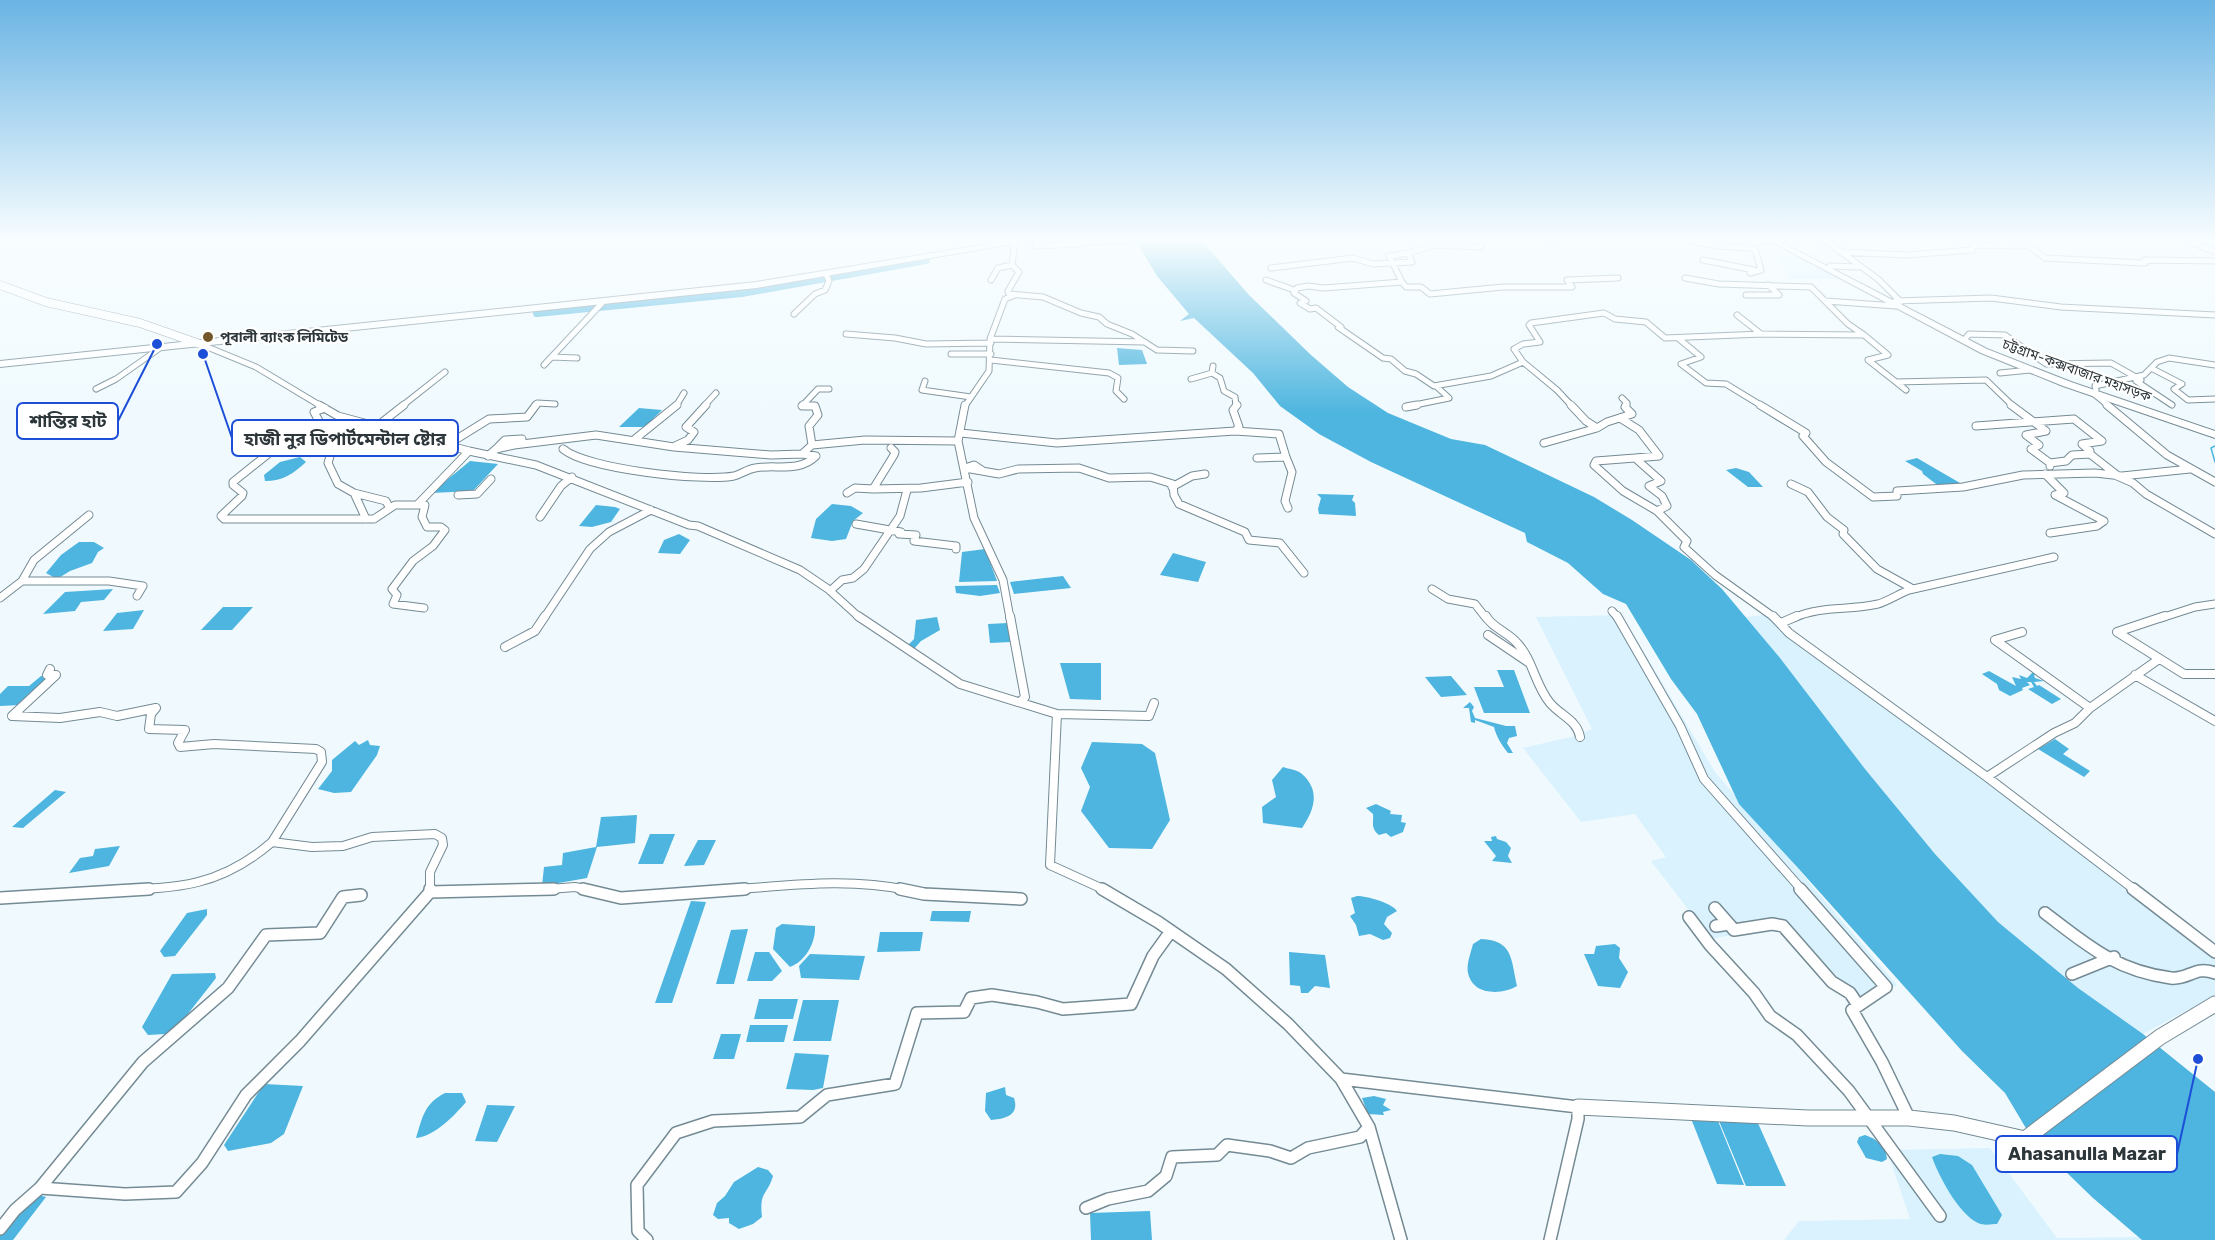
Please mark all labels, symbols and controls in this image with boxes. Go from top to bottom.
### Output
place label: পূবালী ব্যাংক লিমিটেড [220,329,349,346]
marker: পূবালী ব্যাংক লিমিটেড [201,330,215,344]
street label: চট্টগ্রাম-কক্সবাজার মহাসড়ক [1999,335,2154,406]
callout: শান্তির হাট [17,403,118,439]
text: শান্তির হাট [28,410,108,432]
callout: হাজী নুর ডিপার্টমেন্টাল ষ্টোর [232,420,458,456]
text: হাজী নুর ডিপার্টমেন্টাল ষ্টোর [243,428,447,450]
callout: Ahasanulla Mazar [1996,1136,2177,1172]
text: Ahasanulla Mazar [2008,1143,2166,1165]

